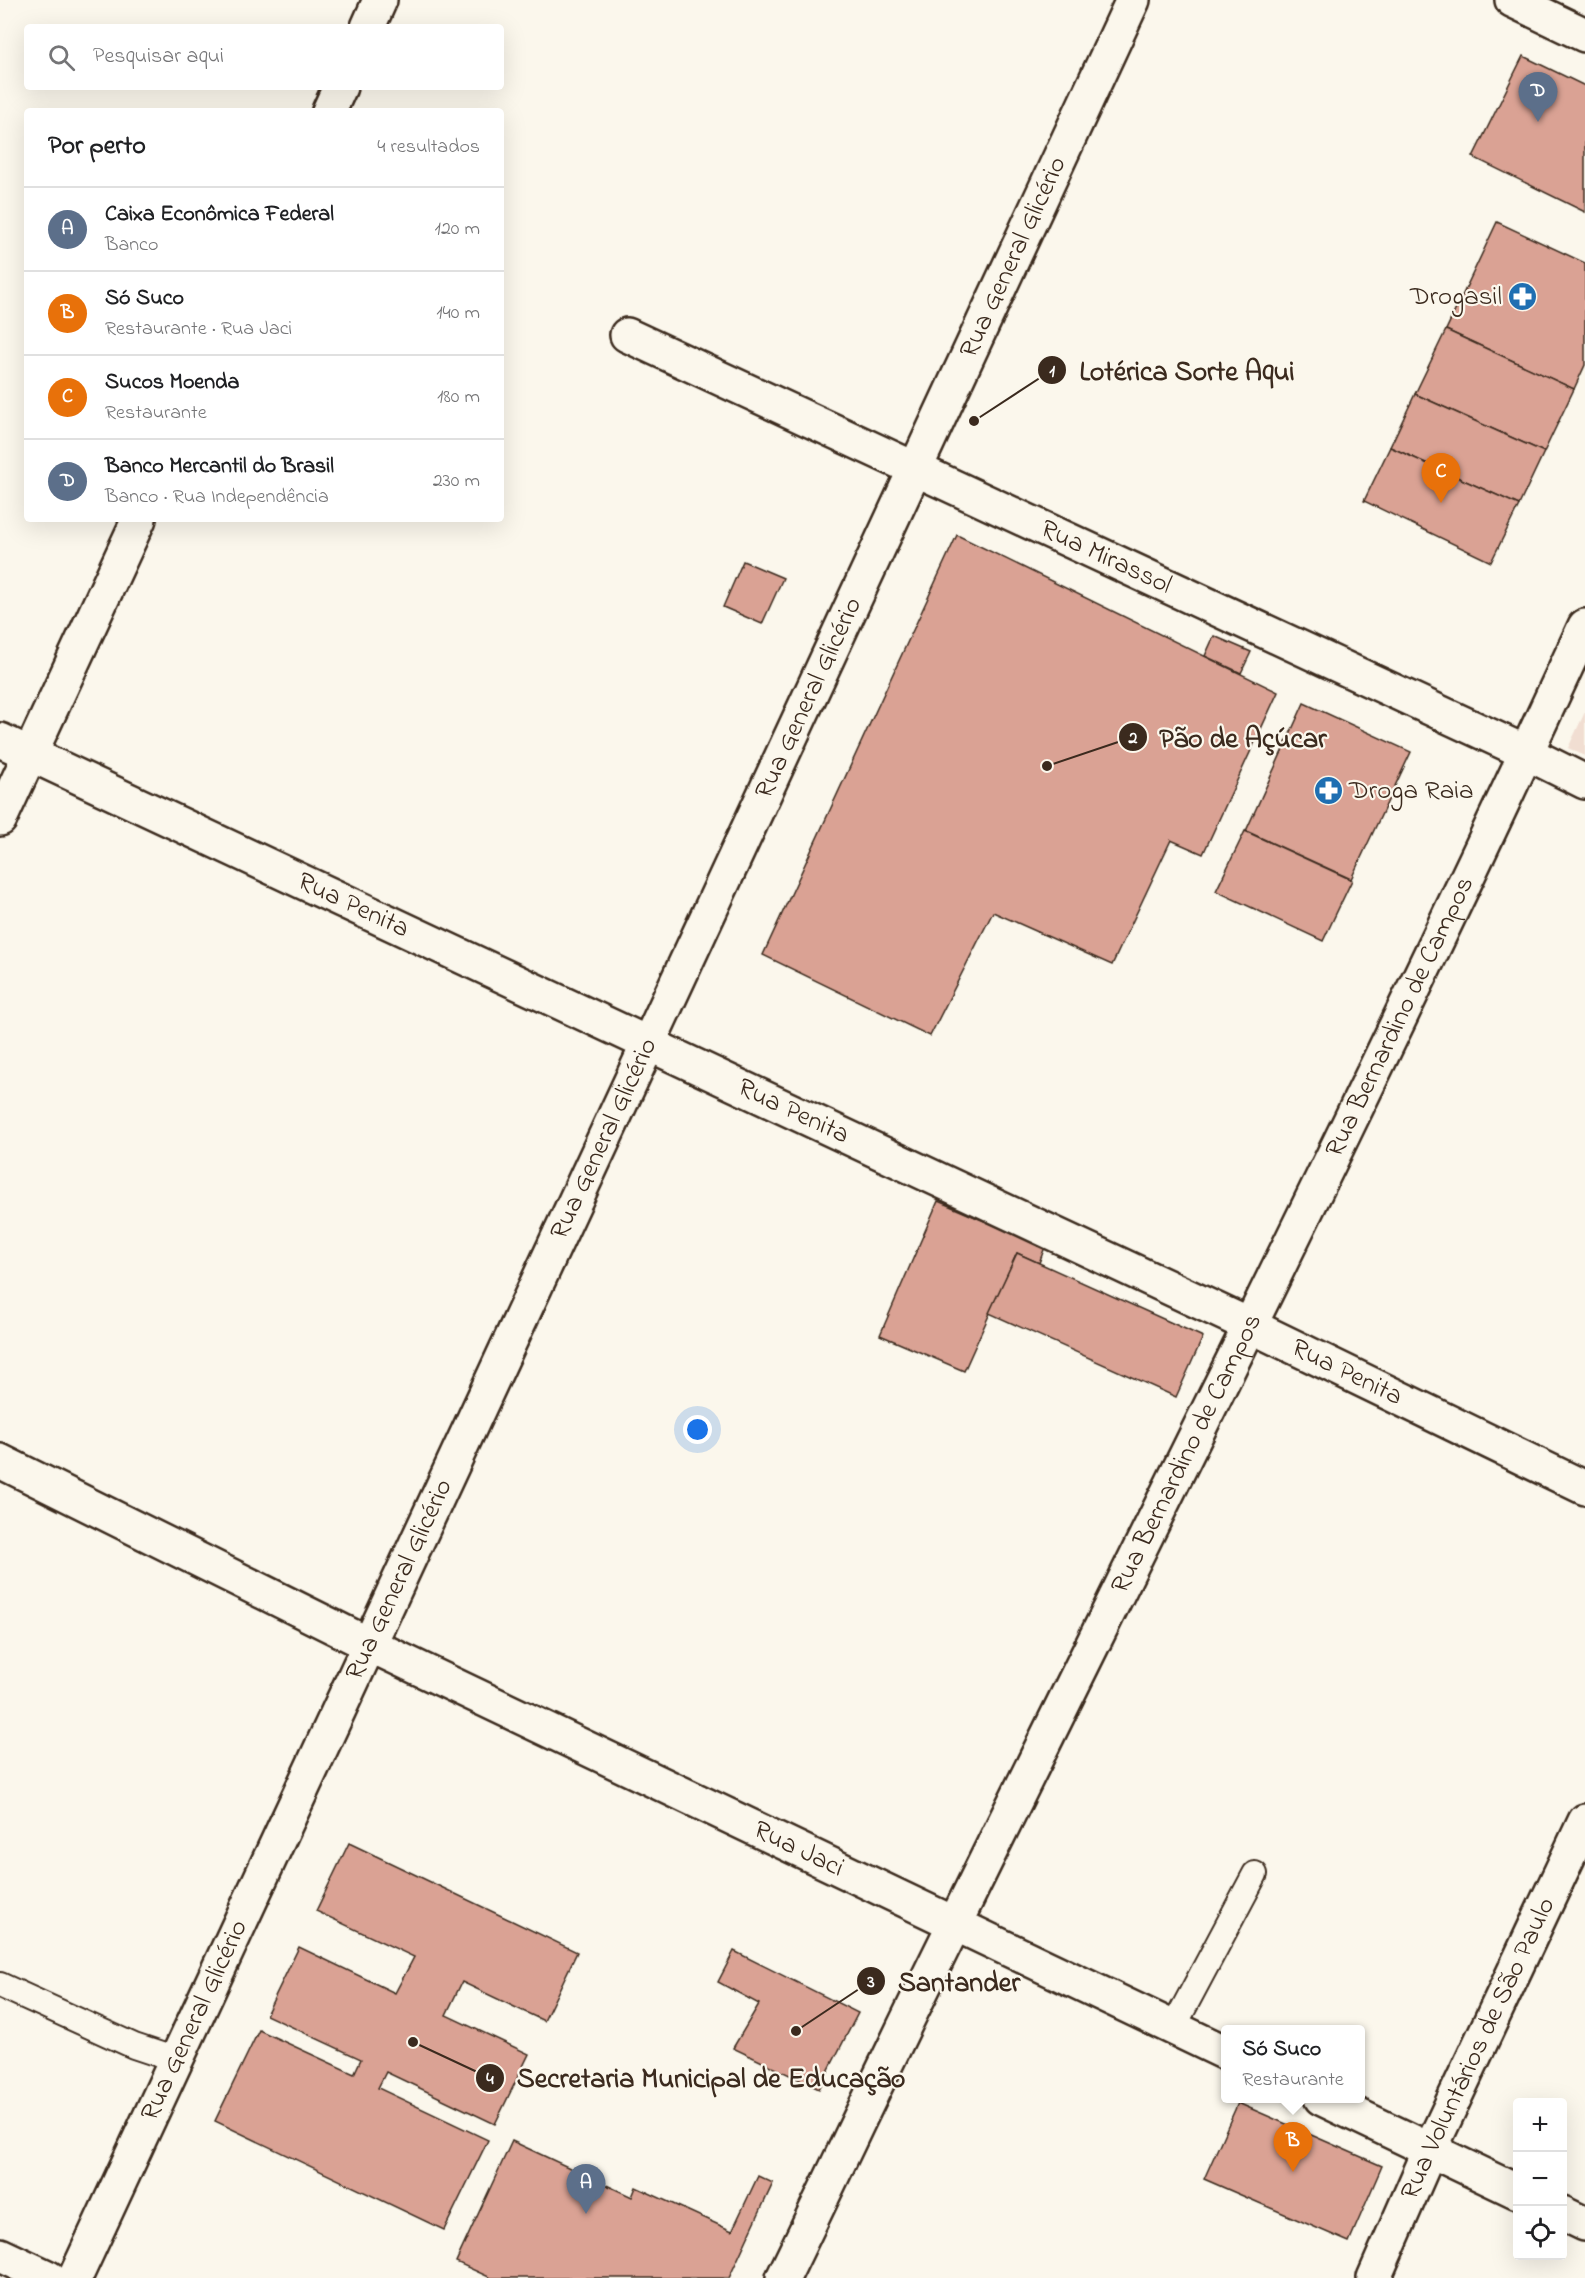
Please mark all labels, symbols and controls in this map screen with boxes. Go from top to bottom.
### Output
search box [24,24,504,90]
icon: search [45,41,78,74]
text: Pesquisar aqui [93,41,224,73]
pin: D [1518,72,1558,122]
text: Por perto [48,128,146,166]
text: 4 resultados [377,133,480,162]
street label: Rua General Glicério [950,150,1077,364]
text: Caixa Econômica Federal [105,199,334,231]
text: A [61,215,74,244]
text: 120 m [435,215,480,244]
text: Banco [105,231,158,260]
place label: Drogasil [1409,278,1502,317]
pharmacy icon: Drogasil [1507,281,1539,313]
text: Só Suco [105,283,184,315]
text: B [61,299,74,328]
text: 140 m [436,299,480,328]
text: Restaurante · Rua Jaci [105,315,292,344]
callout: Lotérica Sorte Aqui [1037,347,1306,393]
text: Lotérica Sorte Aqui [1079,353,1295,394]
text: 1 [1049,359,1055,385]
text: Sucos Moenda [105,367,239,399]
text: C [62,383,73,412]
text: 180 m [437,383,480,412]
text: Restaurante [105,399,207,428]
text: Banco Mercantil do Brasil [105,451,334,483]
pin: C [1422,454,1460,503]
text: D [60,467,75,496]
text: 230 m [433,467,480,496]
text: Banco · Rua Independência [105,483,329,512]
street label: Rua Mirassol [1034,510,1178,605]
street label: Rua General Glicério [745,591,872,805]
callout: Pão de Açúcar [1118,714,1339,760]
text: Pão de Açúcar [1159,720,1328,761]
text: 2 [1128,726,1138,752]
place label: Droga Raia [1348,772,1474,811]
pharmacy icon: Droga Raia [1312,775,1344,807]
street label: Rua Penita [291,862,416,948]
street label: Rua Bernardino de Campos [1316,870,1484,1164]
street label: Rua General Glicério [540,1032,668,1246]
street label: Rua Penita [731,1069,856,1155]
street label: Rua Bernardino de Campos [1101,1307,1272,1600]
street label: Rua Penita [1285,1329,1409,1416]
your location [683,1415,712,1444]
street label: Rua General Glicério [336,1473,463,1687]
street label: Rua Jaci [747,1811,850,1888]
street label: Rua Voluntários de São Paulo [1391,1891,1566,2206]
street label: Rua General Glicério [131,1913,258,2128]
callout: Santander [856,1958,1033,2004]
text: Santander [898,1964,1021,2005]
text: 3 [866,1970,875,1996]
popup [1221,2025,1365,2103]
text: Só Suco [1242,2034,1321,2066]
callout: Secretaria Municipal de Educação [475,2055,917,2101]
text: Secretaria Municipal de Educação [517,2060,905,2101]
text: Restaurante [1242,2066,1344,2095]
text: 4 [486,2067,494,2093]
map controls [1513,2098,1567,2260]
button: + [1513,2098,1567,2152]
pin: B [1274,2122,1312,2172]
button: − [1513,2152,1567,2206]
pin: A [566,2164,606,2214]
button: locate [1513,2206,1567,2260]

